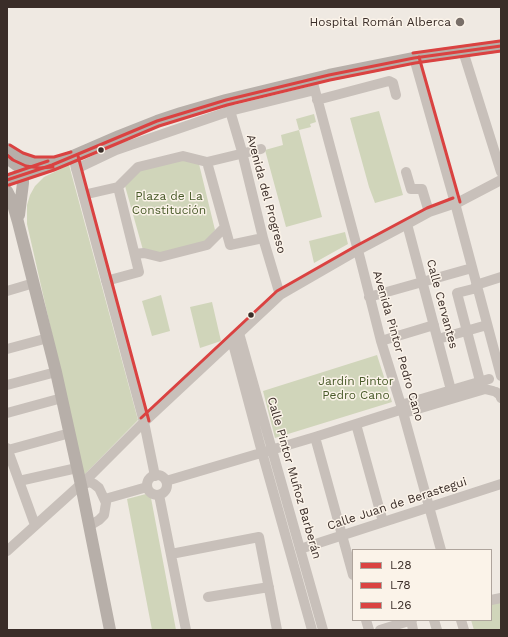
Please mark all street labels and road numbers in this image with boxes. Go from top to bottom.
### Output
street label: Avenida del Progreso [243,133,289,255]
street label: Calle Cervantes [423,258,461,350]
street label: Avenida Pintor Pedro Cano [370,269,426,423]
street label: Calle Pintor Muñoz Barberán [264,395,324,561]
street label: Calle Juan de Berastegui [325,475,469,533]

